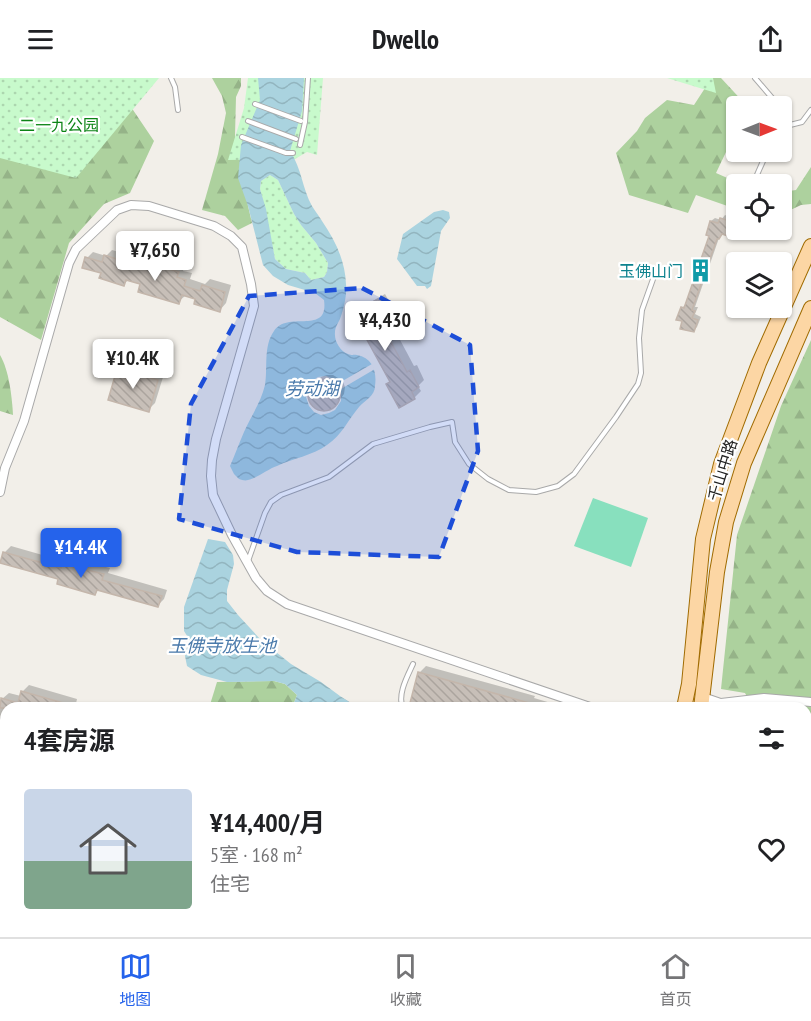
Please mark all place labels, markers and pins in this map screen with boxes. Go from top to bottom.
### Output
pin: ¥7,650 [106,231,204,282]
building icon: 玉佛山门 [688,258,714,284]
place label: 玉佛山门 [619,261,683,281]
pin: ¥4,430 [336,301,434,352]
pin: ¥10.4K [84,339,182,390]
pin: ¥14.4K [32,528,130,579]

